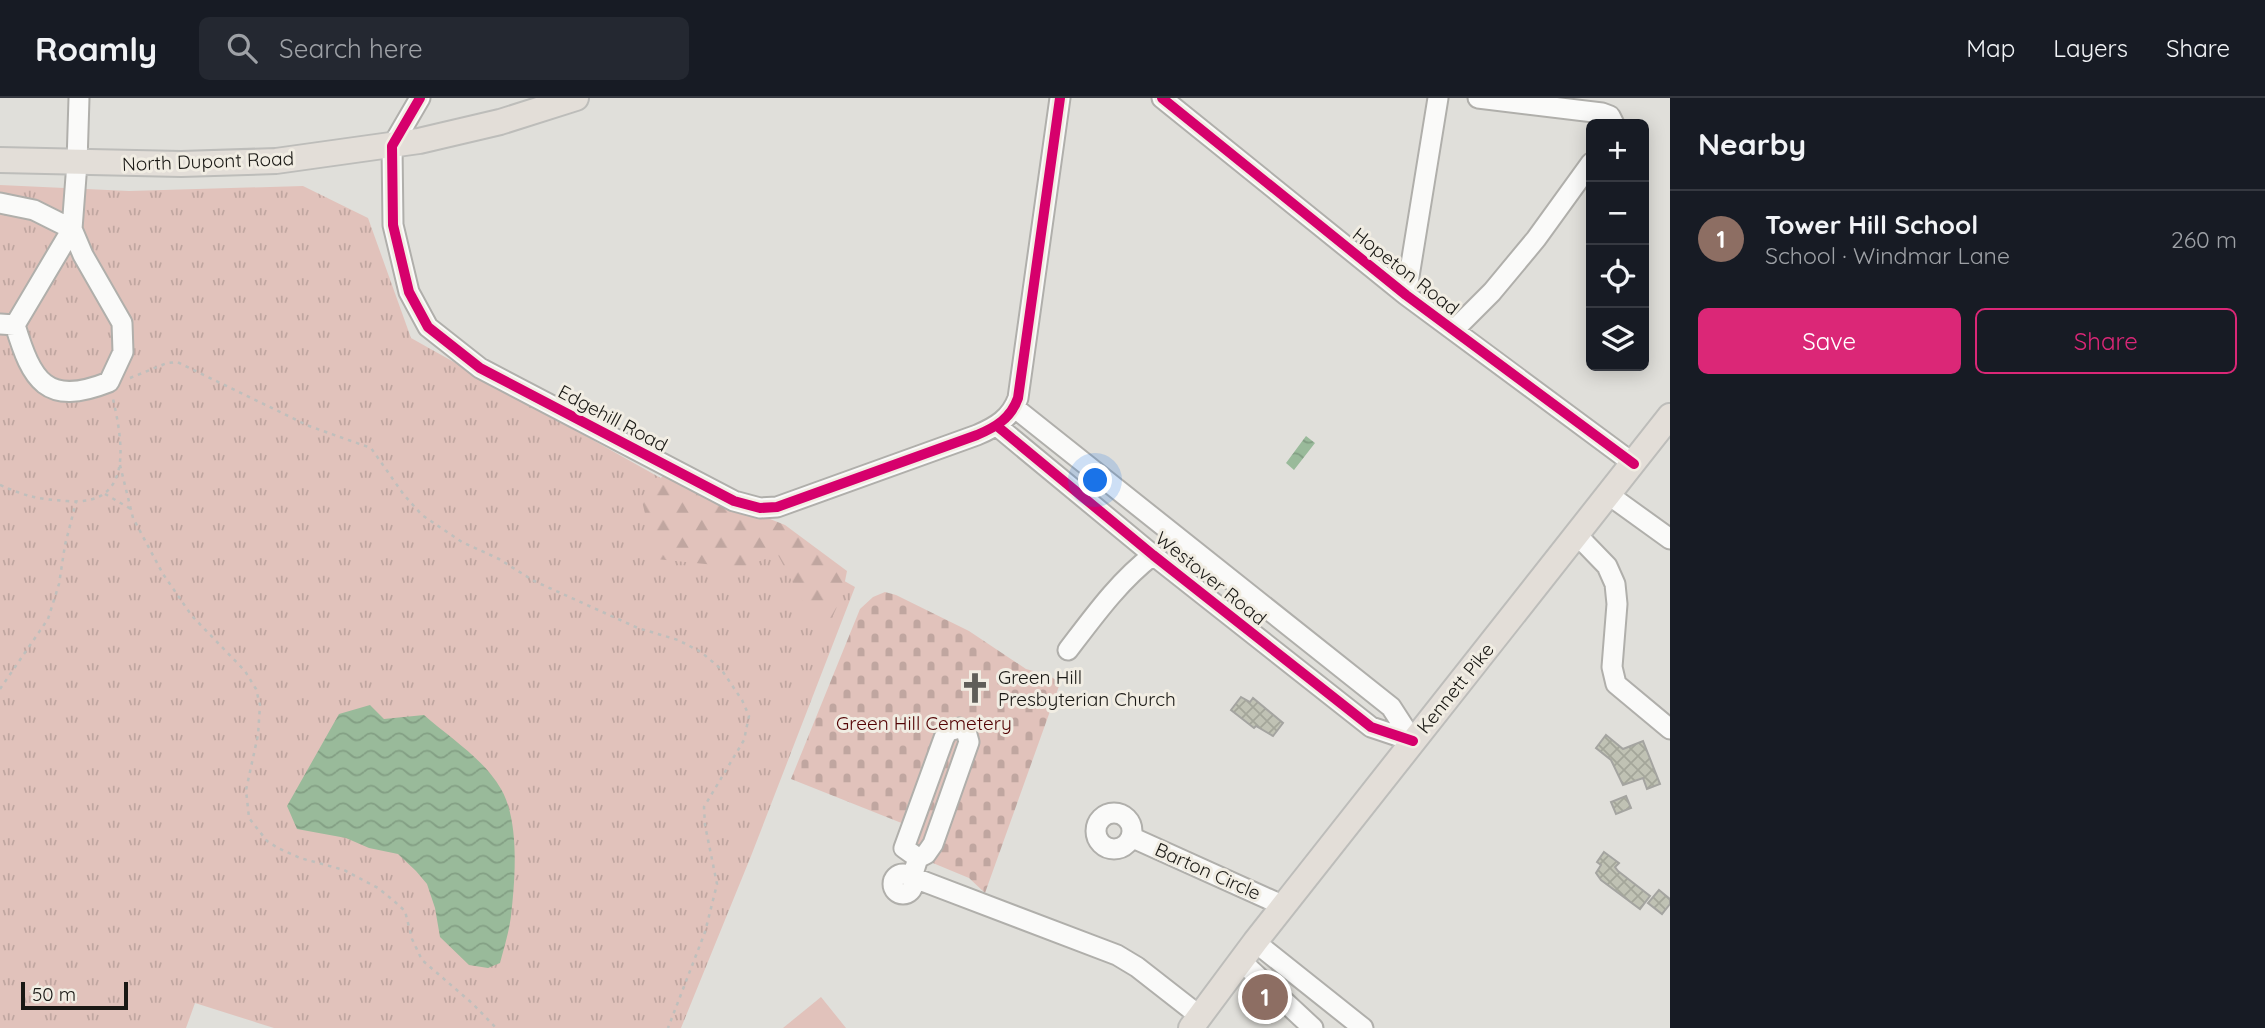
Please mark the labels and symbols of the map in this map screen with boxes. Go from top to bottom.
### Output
street label: North Dupont Road [122,146,294,176]
street label: Hopeton Road [1348,222,1464,320]
street label: Edgehill Road [554,379,672,457]
your location [1078,463,1112,497]
street label: Westover Road [1151,526,1271,630]
street label: Kennett Pike [1411,638,1499,738]
place label: Green Hill Presbyterian Church [998,665,1176,711]
church icon: Green Hill Presbyterian Church [958,671,992,705]
park label: Green Hill Cemetery [836,711,1012,735]
street label: Barton Circle [1151,837,1265,905]
pin: 1 [1242,971,1288,1023]
scale bar [21,979,128,1011]

